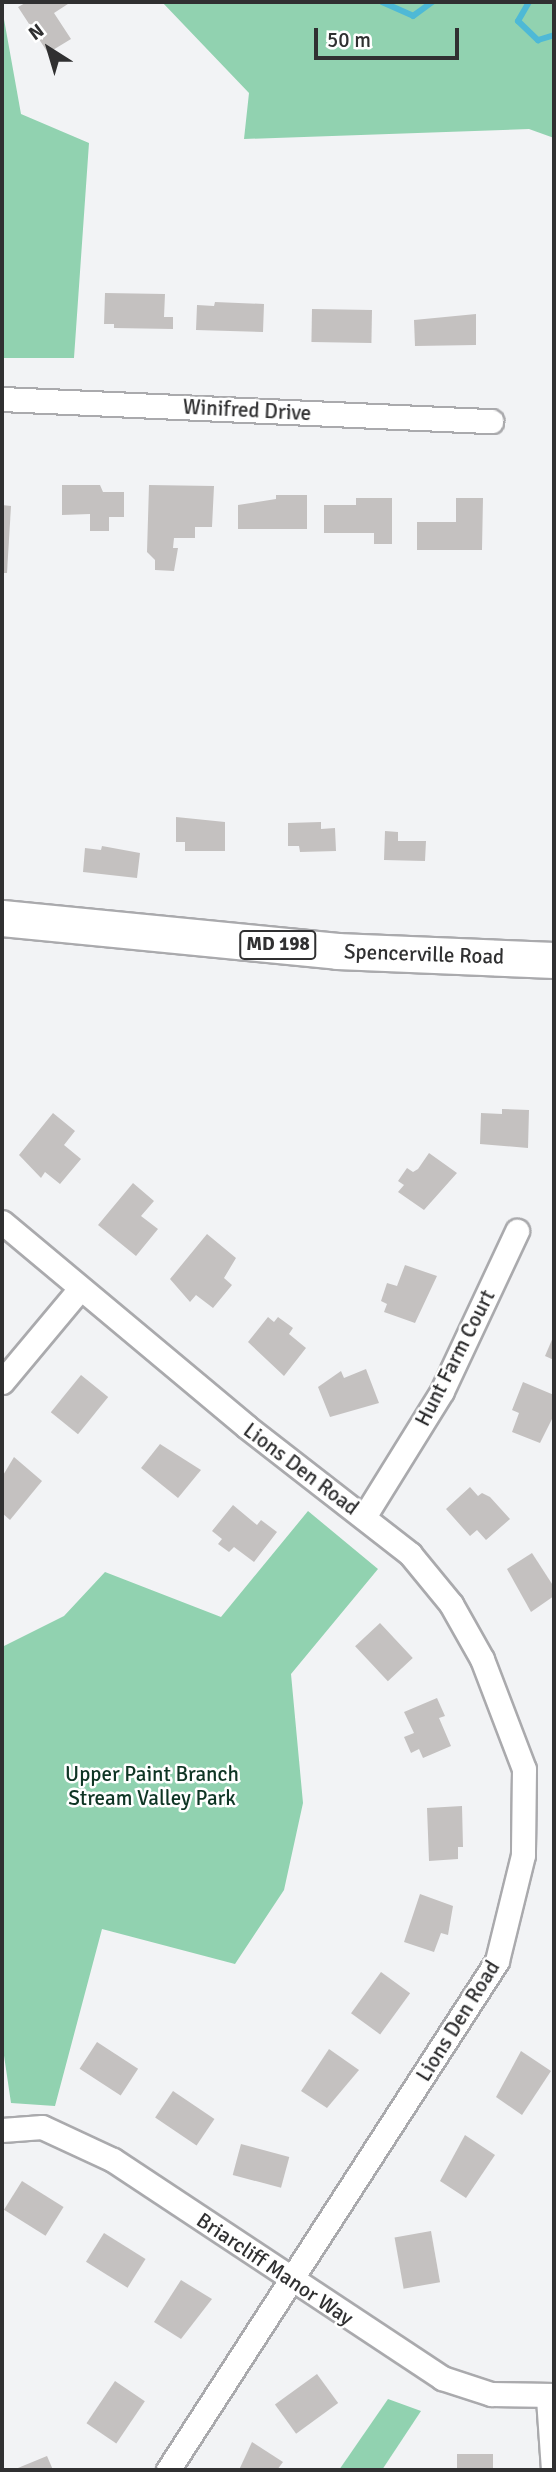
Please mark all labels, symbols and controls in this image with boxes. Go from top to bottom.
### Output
north arrow [14,14,84,84]
scale bar [318,14,463,58]
text: N [24,19,49,46]
text: 50 m [327,27,371,53]
street label: Winifred Drive [182,394,312,426]
road number: MD 198 [238,930,318,960]
street label: Spencerville Road [343,939,505,969]
street label: Hunt Farm Court [410,1286,500,1430]
street label: Lions Den Road [238,1418,364,1520]
park label: Upper Paint Branch Stream Valley Park [65,1761,239,1811]
street label: Lions Den Road [411,1956,505,2086]
street label: Briarcliff Manor Way [192,2207,358,2331]

